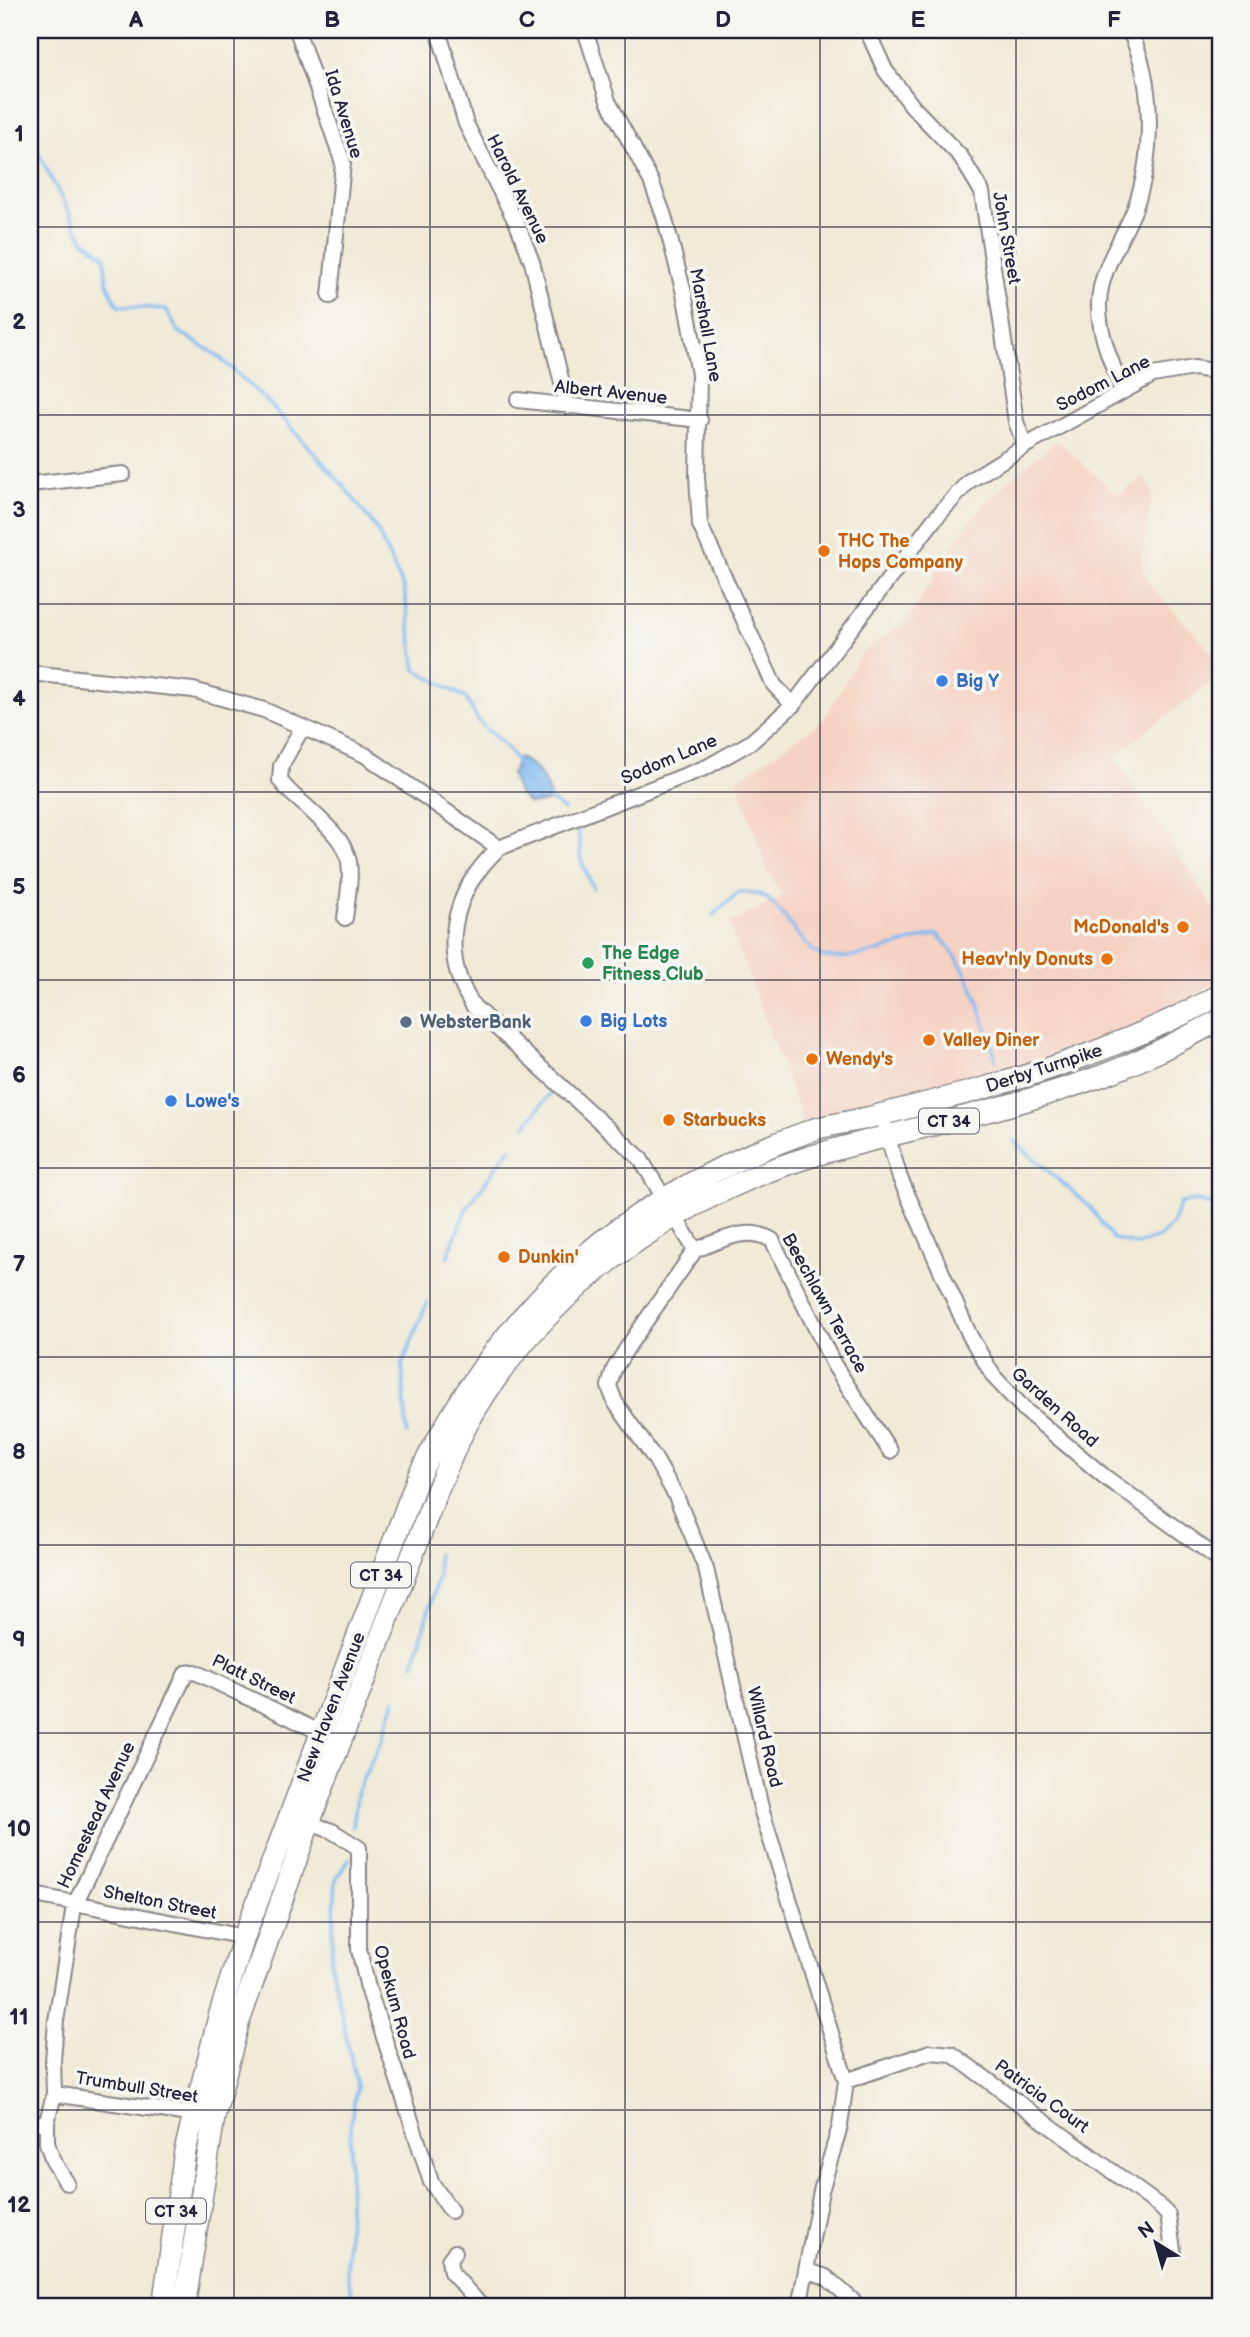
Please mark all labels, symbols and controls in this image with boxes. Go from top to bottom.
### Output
text: A [128,6,144,34]
text: B [324,6,340,34]
text: C [519,6,535,34]
text: D [715,6,731,34]
text: E [911,6,926,34]
text: F [1107,6,1121,34]
street label: Ida Avenue [320,67,367,161]
text: 1 [14,120,24,148]
street label: Harold Avenue [482,131,553,248]
street label: John Street [988,190,1025,286]
street label: Marshall Lane [685,267,726,384]
text: 2 [12,308,26,336]
street label: Sodom Lane [1053,351,1154,416]
street label: Albert Avenue [554,376,669,409]
text: 3 [12,496,26,524]
place label: THC The Hops Company [838,531,964,573]
marker: THC The Hops Company [816,543,832,559]
place label: Big Y [956,671,999,692]
marker: Big Y [934,673,950,689]
text: 4 [12,685,26,713]
street label: Sodom Lane [618,730,721,789]
text: 5 [12,873,26,901]
place label: McDonald's [1073,917,1169,938]
marker: McDonald's [1175,919,1191,935]
place label: The Edge Fitness Club [602,943,704,985]
place label: Heav'nly Donuts [962,949,1093,970]
marker: Heav'nly Donuts [1099,951,1115,967]
marker: The Edge Fitness Club [580,955,596,971]
place label: Big Lots [600,1011,668,1032]
place label: WebsterBank [420,1012,532,1033]
marker: Big Lots [578,1013,594,1029]
marker: WebsterBank [398,1014,414,1030]
place label: Valley Diner [943,1030,1040,1051]
marker: Valley Diner [921,1032,937,1048]
street label: Derby Turnpike [983,1040,1105,1097]
place label: Wendy's [826,1049,893,1070]
marker: Wendy's [804,1051,820,1067]
text: 6 [12,1061,26,1089]
place label: Lowe's [185,1091,240,1112]
marker: Lowe's [163,1093,179,1109]
road number: CT 34 [919,1108,979,1134]
place label: Starbucks [683,1110,766,1131]
marker: Starbucks [661,1112,677,1128]
street label: Beechlawn Terrace [777,1230,872,1377]
place label: Dunkin' [518,1247,579,1268]
marker: Dunkin' [496,1249,512,1265]
text: 7 [13,1250,26,1278]
street label: Garden Road [1007,1363,1102,1452]
text: 8 [12,1438,26,1466]
road number: CT 34 [351,1562,411,1588]
text: 9 [12,1626,26,1654]
street label: New Haven Avenue [293,1629,370,1785]
street label: Platt Street [209,1650,299,1709]
street label: Willard Road [743,1685,786,1790]
street label: Homestead Avenue [53,1738,140,1892]
text: 10 [7,1815,31,1843]
street label: Shelton Street [102,1881,219,1924]
street label: Opekum Road [369,1943,420,2061]
text: 11 [9,2003,29,2031]
street label: Patricia Court [991,2055,1093,2138]
street label: Trumbull Street [74,2067,200,2108]
text: 12 [7,2191,31,2219]
road number: CT 34 [146,2198,206,2224]
north arrow [1120,2208,1190,2278]
text: N [1134,2217,1159,2244]

